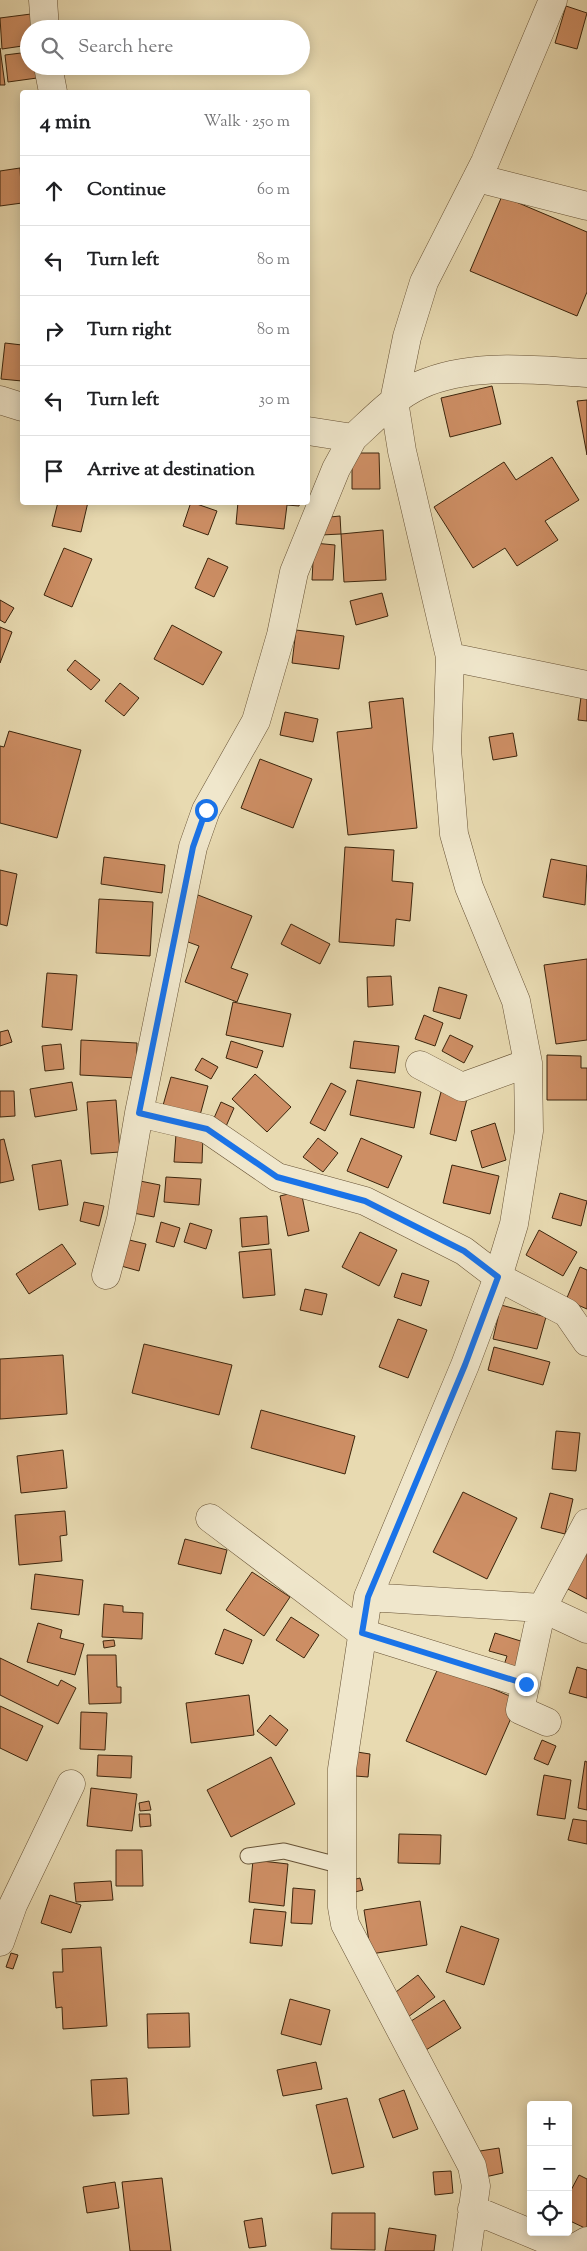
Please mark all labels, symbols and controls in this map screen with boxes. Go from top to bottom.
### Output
search box [20,20,310,75]
icon: search [38,34,66,62]
text: Search here [78,34,173,61]
text: 4 min [40,108,91,138]
text: Walk · 250 m [204,111,290,134]
icon: ahead [40,177,68,205]
text: Continue [87,177,166,204]
text: 60 m [257,179,290,202]
icon: left [40,247,68,275]
text: Turn left [87,247,159,274]
text: 80 m [257,249,290,272]
icon: right [40,317,68,345]
text: Turn right [87,317,171,344]
text: 80 m [257,319,290,342]
icon: left [40,387,68,415]
text: Turn left [87,387,159,414]
text: 30 m [259,389,290,412]
icon: arrive [40,457,68,485]
text: Arrive at destination [87,457,255,484]
route start [195,799,218,822]
route end [515,1673,538,1696]
map controls [527,2101,572,2236]
button: + [527,2101,572,2146]
button: − [527,2146,572,2191]
button: locate [527,2191,572,2236]

